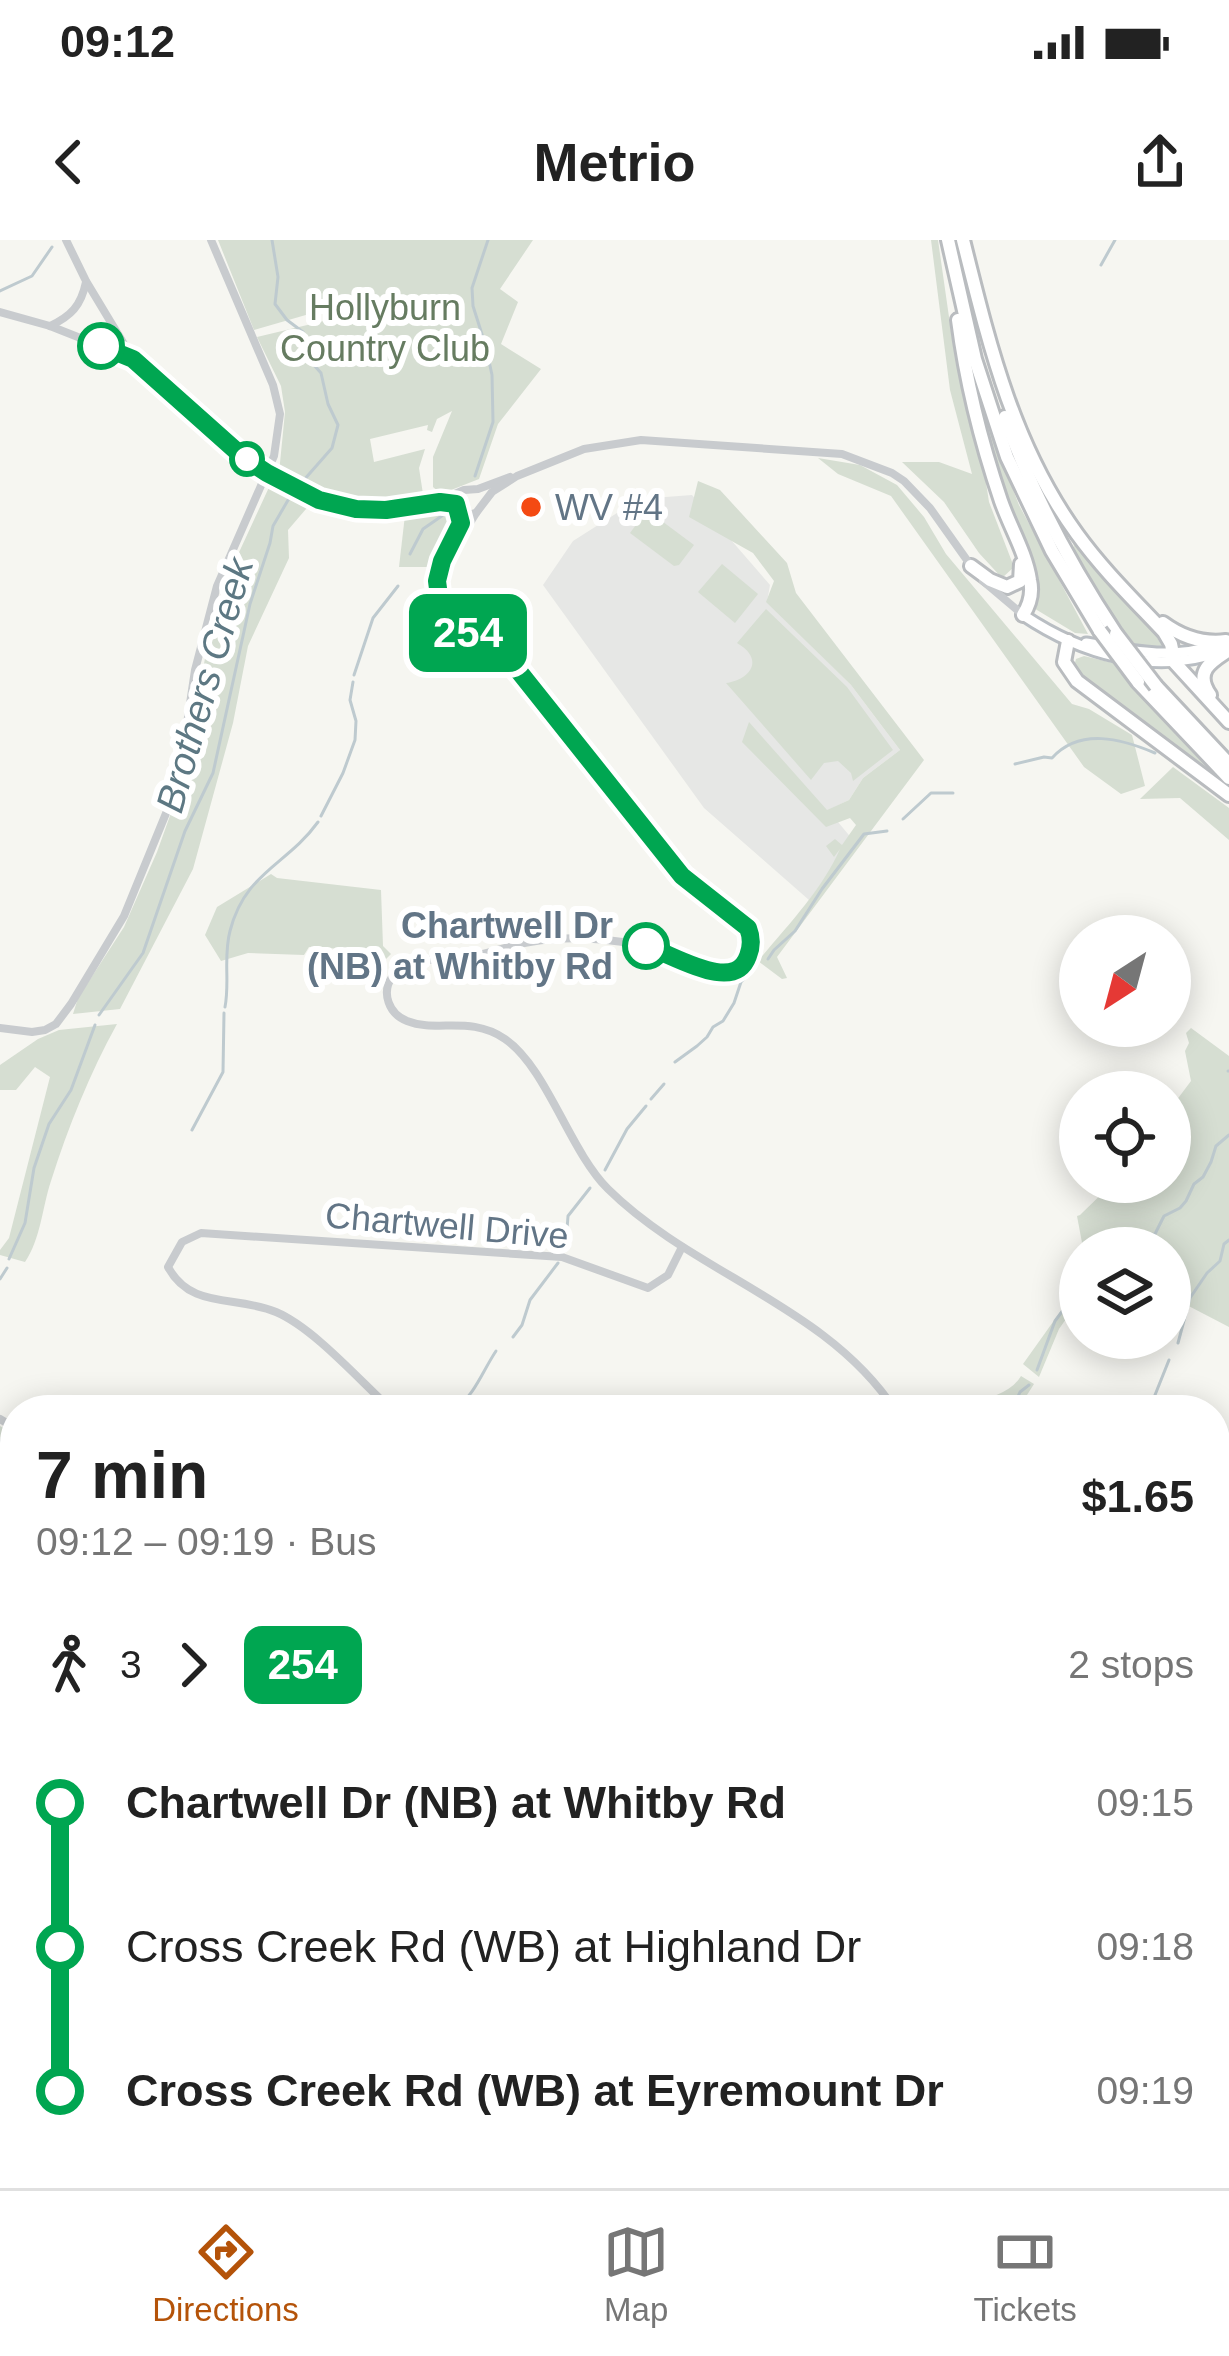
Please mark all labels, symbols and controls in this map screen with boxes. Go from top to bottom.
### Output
text: 09:12 [60,16,175,67]
icon: back [36,129,102,195]
icon: share [1127,129,1193,195]
text: Metrio [534,132,696,192]
park label: Hollyburn Country Club [280,287,490,369]
unlabelled marker [79,324,123,368]
unlabelled marker [231,443,263,475]
place label: WV #4 [555,487,663,528]
marker: WV #4 [518,494,544,520]
water label: Brothers Creek [148,551,262,817]
line badge: 254 [399,594,537,672]
text: 254 [433,609,503,656]
place label: Chartwell Dr (NB) at Whitby Rd [307,905,613,987]
north arrow [1059,915,1191,1047]
map controls [1059,915,1191,1359]
marker: Chartwell Dr (NB) at Whitby Rd [624,924,668,968]
button: locate [1059,1071,1191,1203]
street label: Chartwell Drive [324,1194,570,1257]
button: layers [1059,1227,1191,1359]
text: 7 min [36,1438,208,1512]
text: $1.65 [1081,1471,1194,1522]
text: 09:12 – 09:19 · Bus [36,1520,376,1563]
icon: walk [36,1632,102,1698]
icon: forward [160,1632,226,1698]
text: 254 [268,1641,338,1688]
text: 3 [120,1643,142,1686]
text: 2 stops [1068,1643,1194,1686]
text: Chartwell Dr (NB) at Whitby Rd [126,1777,786,1828]
text: 09:15 [1096,1781,1194,1824]
text: Cross Creek Rd (WB) at Highland Dr [126,1921,861,1972]
text: 09:18 [1096,1925,1194,1968]
text: Cross Creek Rd (WB) at Eyremount Dr [126,2065,944,2116]
text: 09:19 [1096,2069,1194,2112]
tab: Directions [152,2219,299,2329]
tab: Map [603,2219,669,2329]
tab: Tickets [974,2219,1077,2329]

